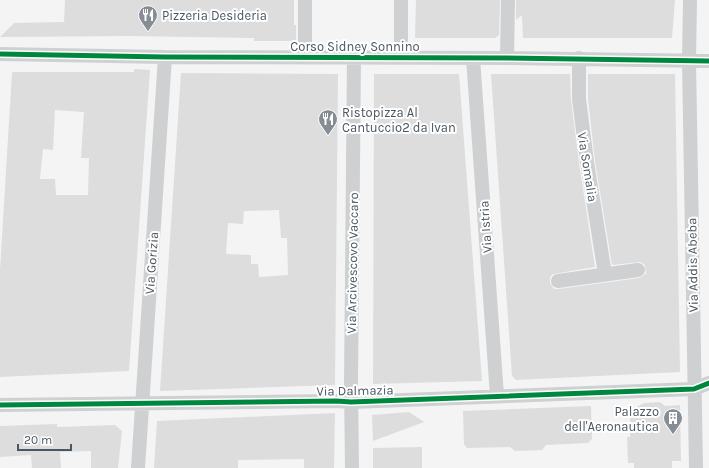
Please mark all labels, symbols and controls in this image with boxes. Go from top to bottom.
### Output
restaurant icon: Pizzeria Desideria [137,4,159,32]
place label: Pizzeria Desideria [162,8,267,23]
street label: Corso Sidney Sonnino [290,39,420,54]
place label: Ristopizza Al Cantuccio2 da Ivan [342,105,456,135]
restaurant icon: Ristopizza Al Cantuccio2 da Ivan [317,108,339,136]
street label: Via Somalia [575,131,600,203]
street label: Via Arcivescovo Vaccaro [344,192,361,334]
street label: Via Istria [476,200,495,254]
street label: Via Addis Abeba [684,217,701,313]
street label: Via Gorizia [142,231,161,295]
street label: Via Dalmazia [316,382,394,399]
place label: Palazzo dell'Aeronautica [564,404,659,434]
building icon: Palazzo dell'Aeronautica [662,407,684,435]
scale bar [18,426,71,452]
text: 20 m [24,433,52,447]

